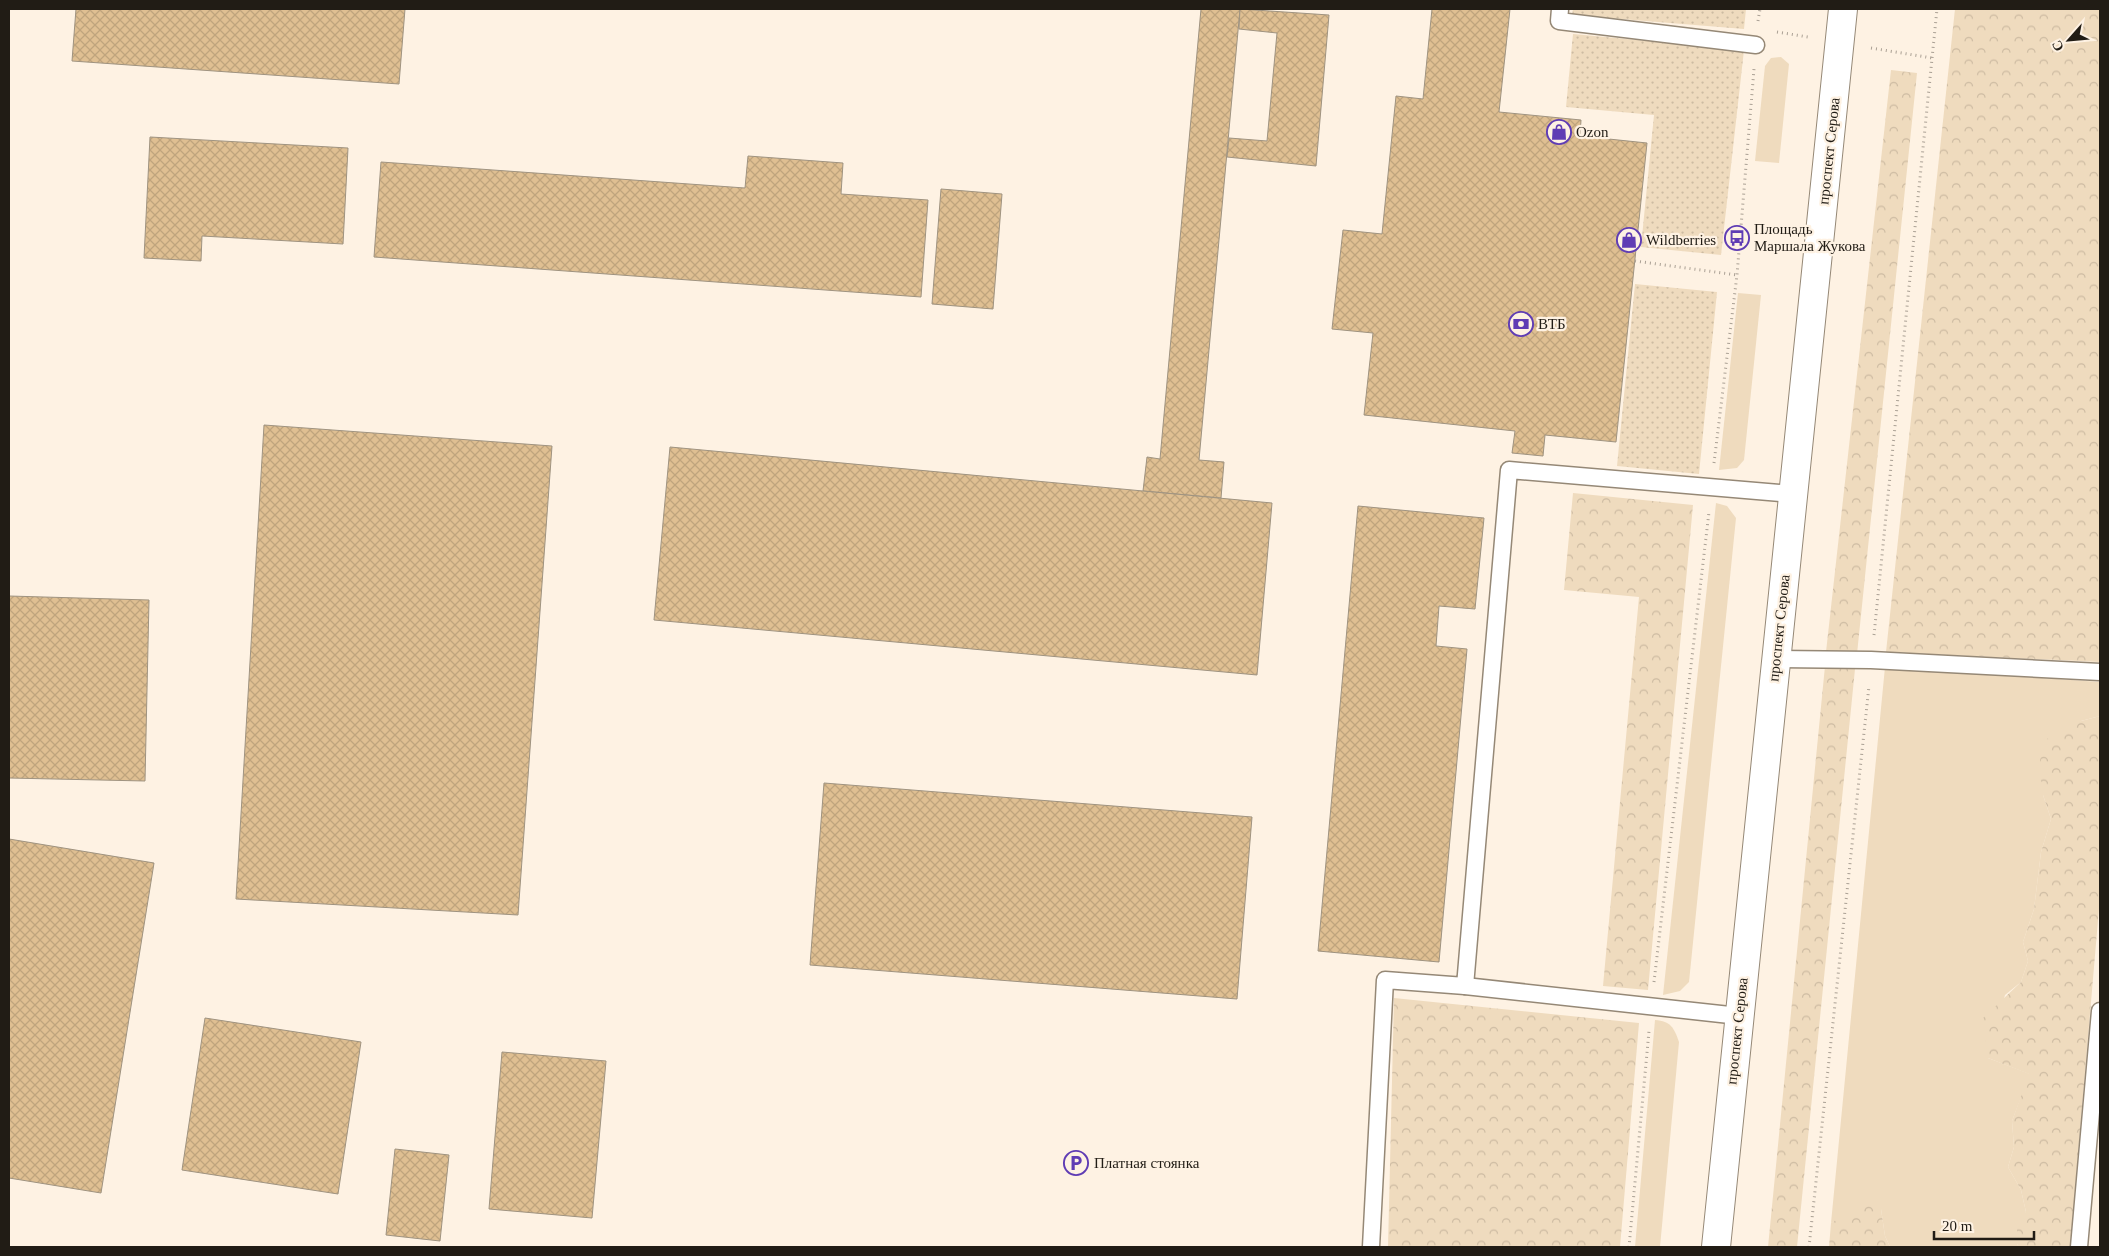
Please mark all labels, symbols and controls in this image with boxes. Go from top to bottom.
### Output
north arrow [2044,15,2094,65]
text: С [2049,38,2067,54]
street label: проспект Серова [1815,96,1843,205]
shop icon: Ozon [1546,119,1572,145]
place label: Ozon [1576,124,1609,140]
place label: Площадь Маршала Жукова [1754,221,1866,254]
bus stop icon: Площадь Маршала Жукова [1724,225,1750,251]
shop icon: Wildberries [1616,227,1642,253]
place label: Wildberries [1646,232,1716,248]
bank icon: ВТБ [1508,311,1534,337]
place label: ВТБ [1538,316,1566,332]
street label: проспект Серова [1765,573,1793,682]
street label: проспект Серова [1723,976,1751,1085]
parking icon: Платная стоянка [1063,1150,1089,1176]
place label: Платная стоянка [1094,1155,1200,1171]
scale bar [1934,1208,2034,1240]
text: 20 m [1942,1218,1973,1234]

